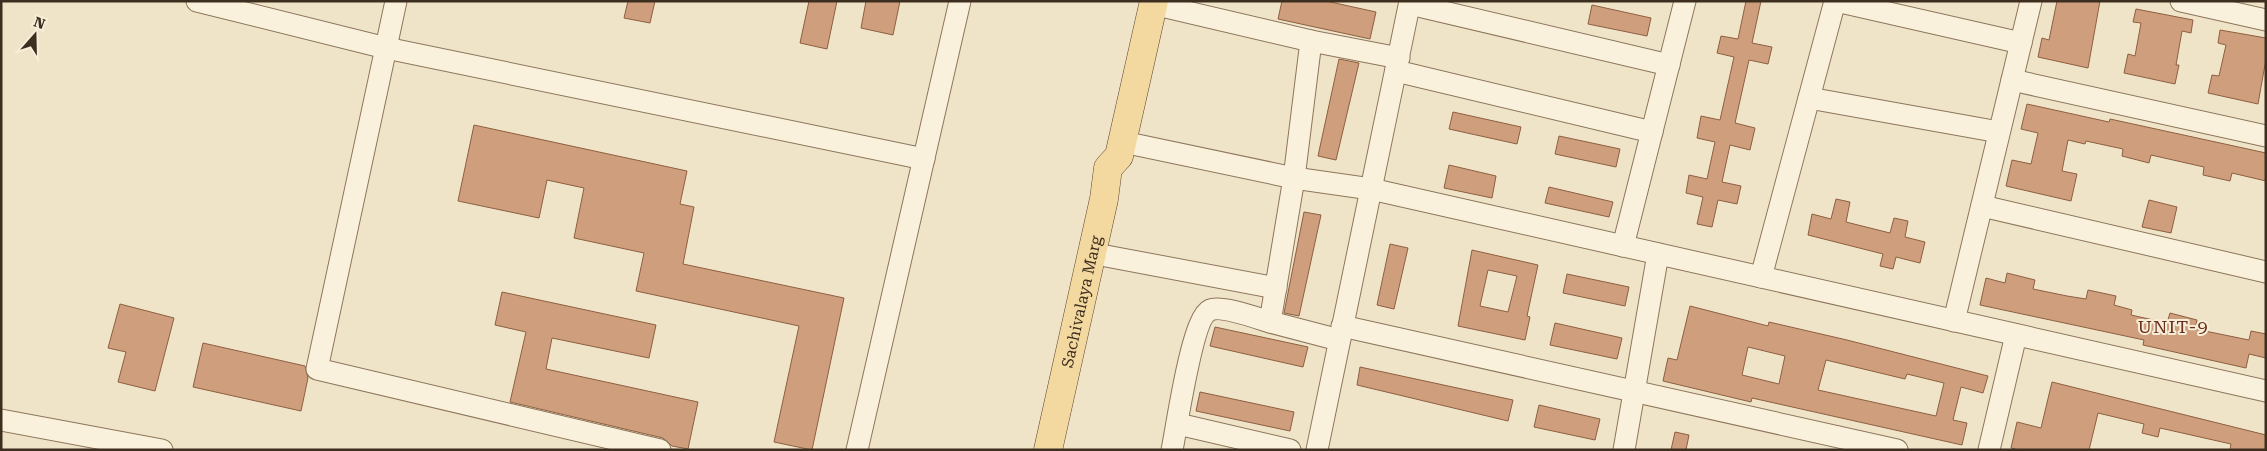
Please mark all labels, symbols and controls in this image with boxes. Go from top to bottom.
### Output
north arrow [10,10,60,60]
text: N [32,13,47,32]
street label: Sachivalaya Marg [1057,233,1105,370]
district label: UNIT-9 [2137,316,2209,337]

